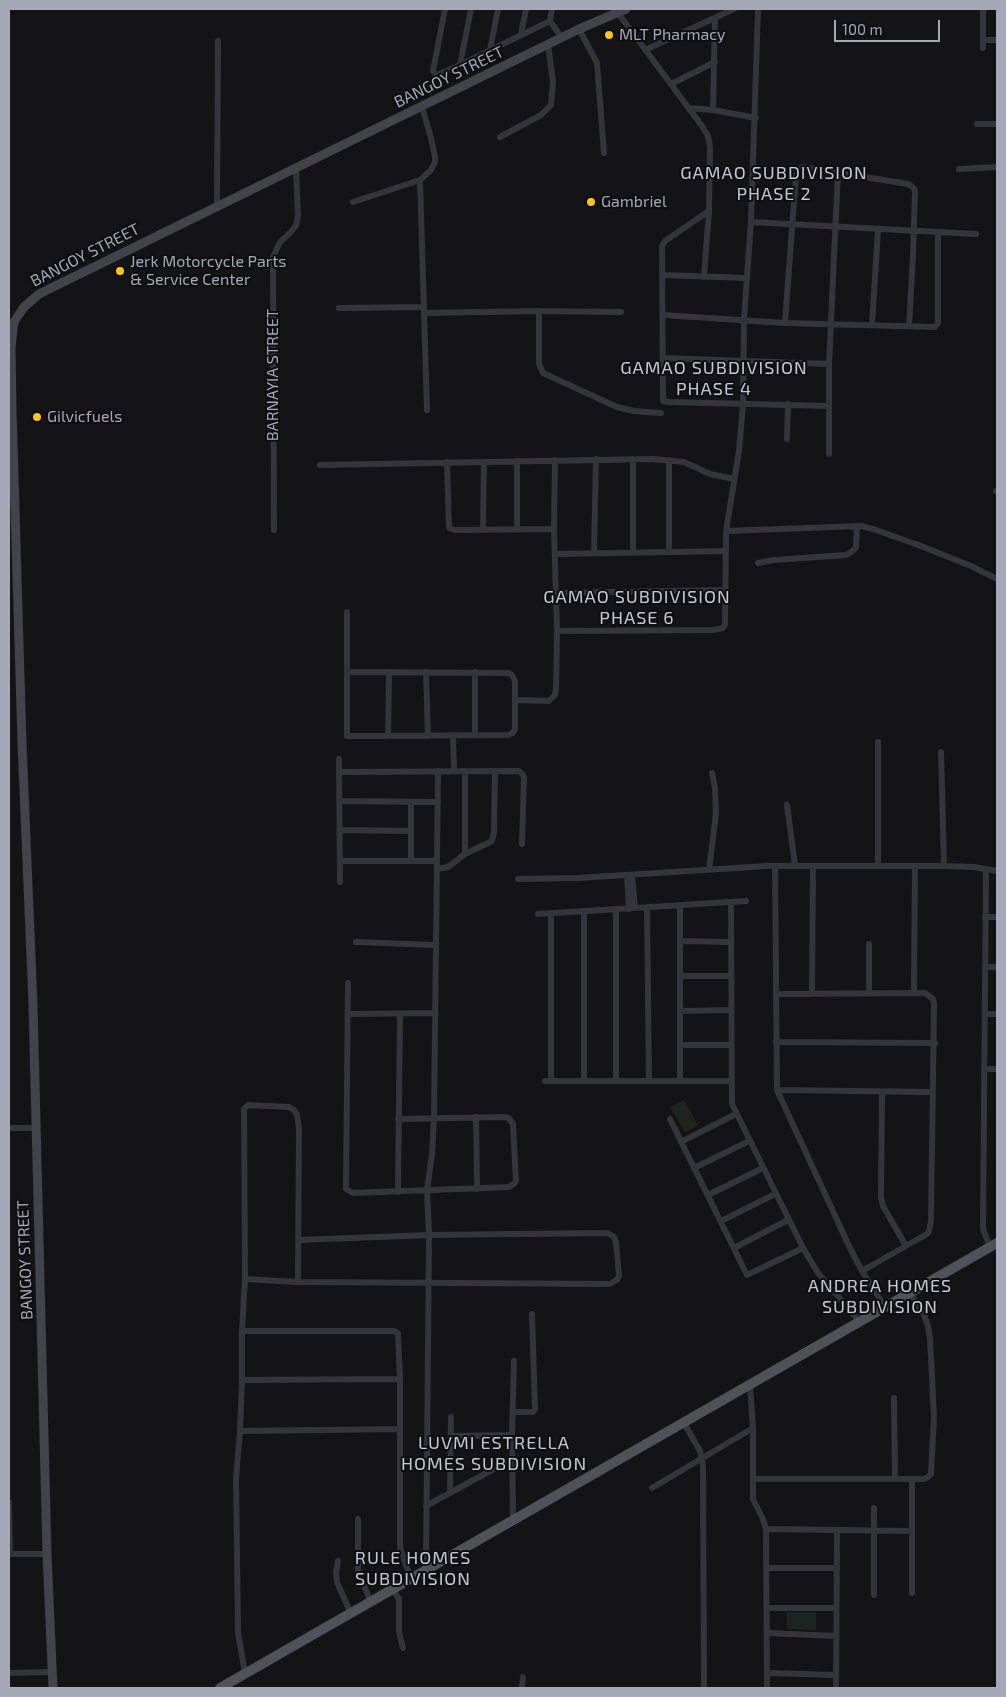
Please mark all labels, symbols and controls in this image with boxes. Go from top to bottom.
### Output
scale bar [836,10,942,42]
text: 100 m [842,20,883,38]
place label: MLT Pharmacy [619,25,725,45]
marker: MLT Pharmacy [603,29,615,41]
street label: BANGOY STREET [391,42,507,112]
district label: GAMAO SUBDIVISION PHASE 2 [678,162,870,204]
place label: Gambriel [601,192,667,212]
marker: Gambriel [585,196,597,208]
street label: BANGOY STREET [27,219,143,291]
place label: Jerk Motorcycle Parts & Service Center [130,252,286,290]
marker: Jerk Motorcycle Parts & Service Center [114,265,126,277]
street label: BARNAYIA STREET [263,309,283,441]
district label: GAMAO SUBDIVISION PHASE 4 [618,357,810,399]
place label: Gilvicfuels [47,407,122,427]
marker: Gilvicfuels [31,411,43,423]
district label: GAMAO SUBDIVISION PHASE 6 [541,586,733,628]
street label: BANGOY STREET [13,1200,37,1320]
district label: ANDREA HOMES SUBDIVISION [806,1275,954,1318]
district label: LUVMI ESTRELLA HOMES SUBDIVISION [399,1432,589,1475]
district label: RULE HOMES SUBDIVISION [354,1547,472,1590]

